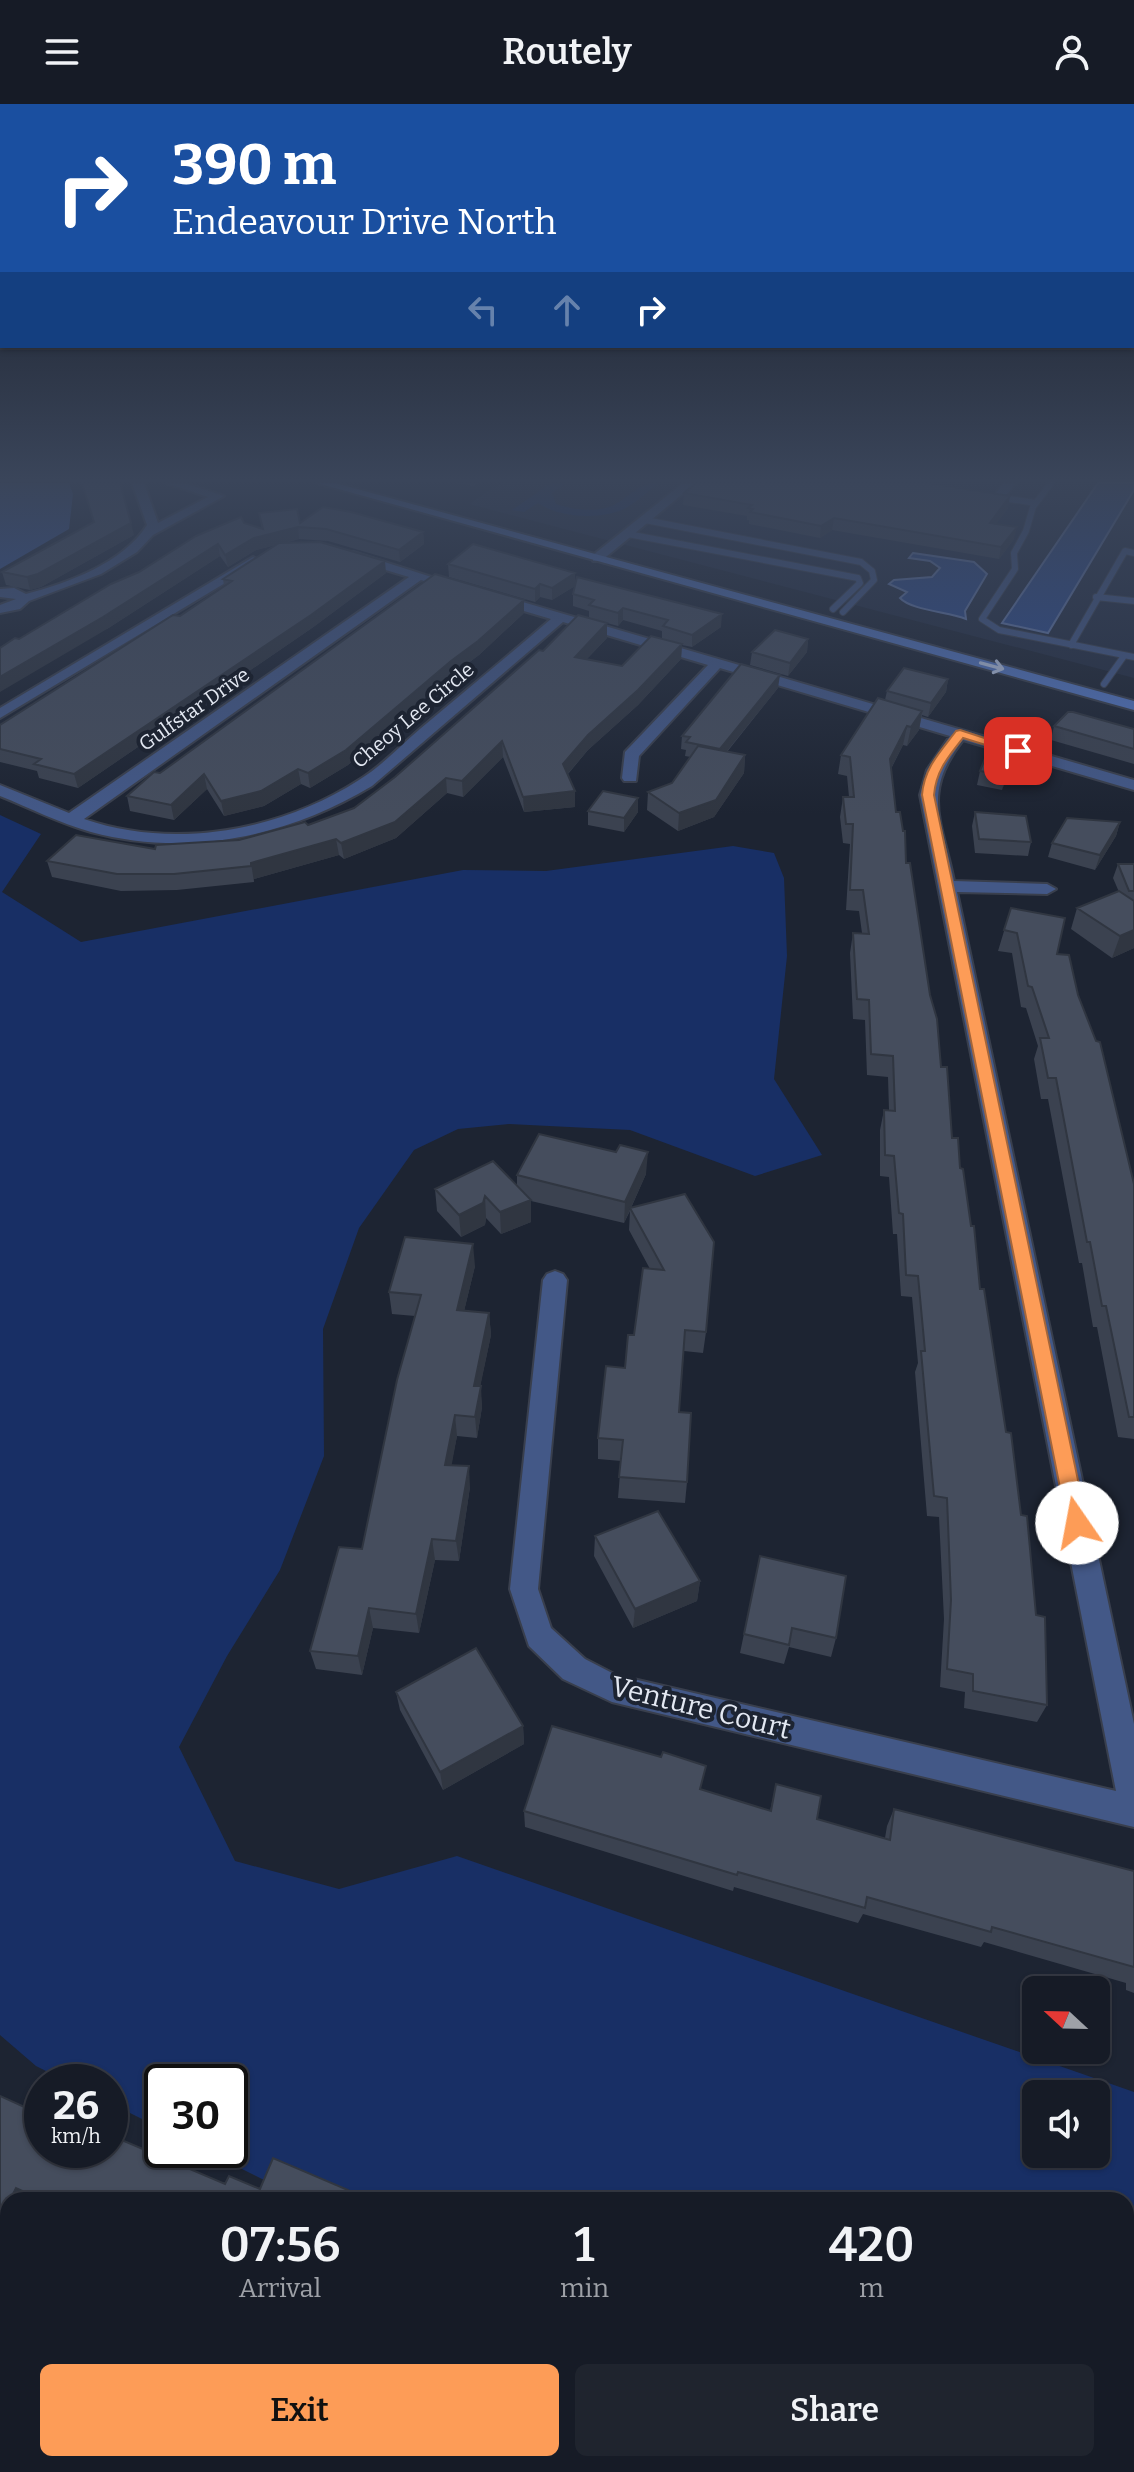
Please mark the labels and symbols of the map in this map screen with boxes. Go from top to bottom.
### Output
street label: Cheoy Lee Circle [347,657,479,773]
one-way arrow [979,660,1005,675]
street label: Gulfstar Drive [134,662,254,756]
pin [984,717,1052,785]
position arrow [1035,1481,1119,1565]
street label: Venture Court [608,1669,794,1746]
north arrow [1022,1976,1110,2064]
speed limit sign: 30 [144,2064,248,2168]

